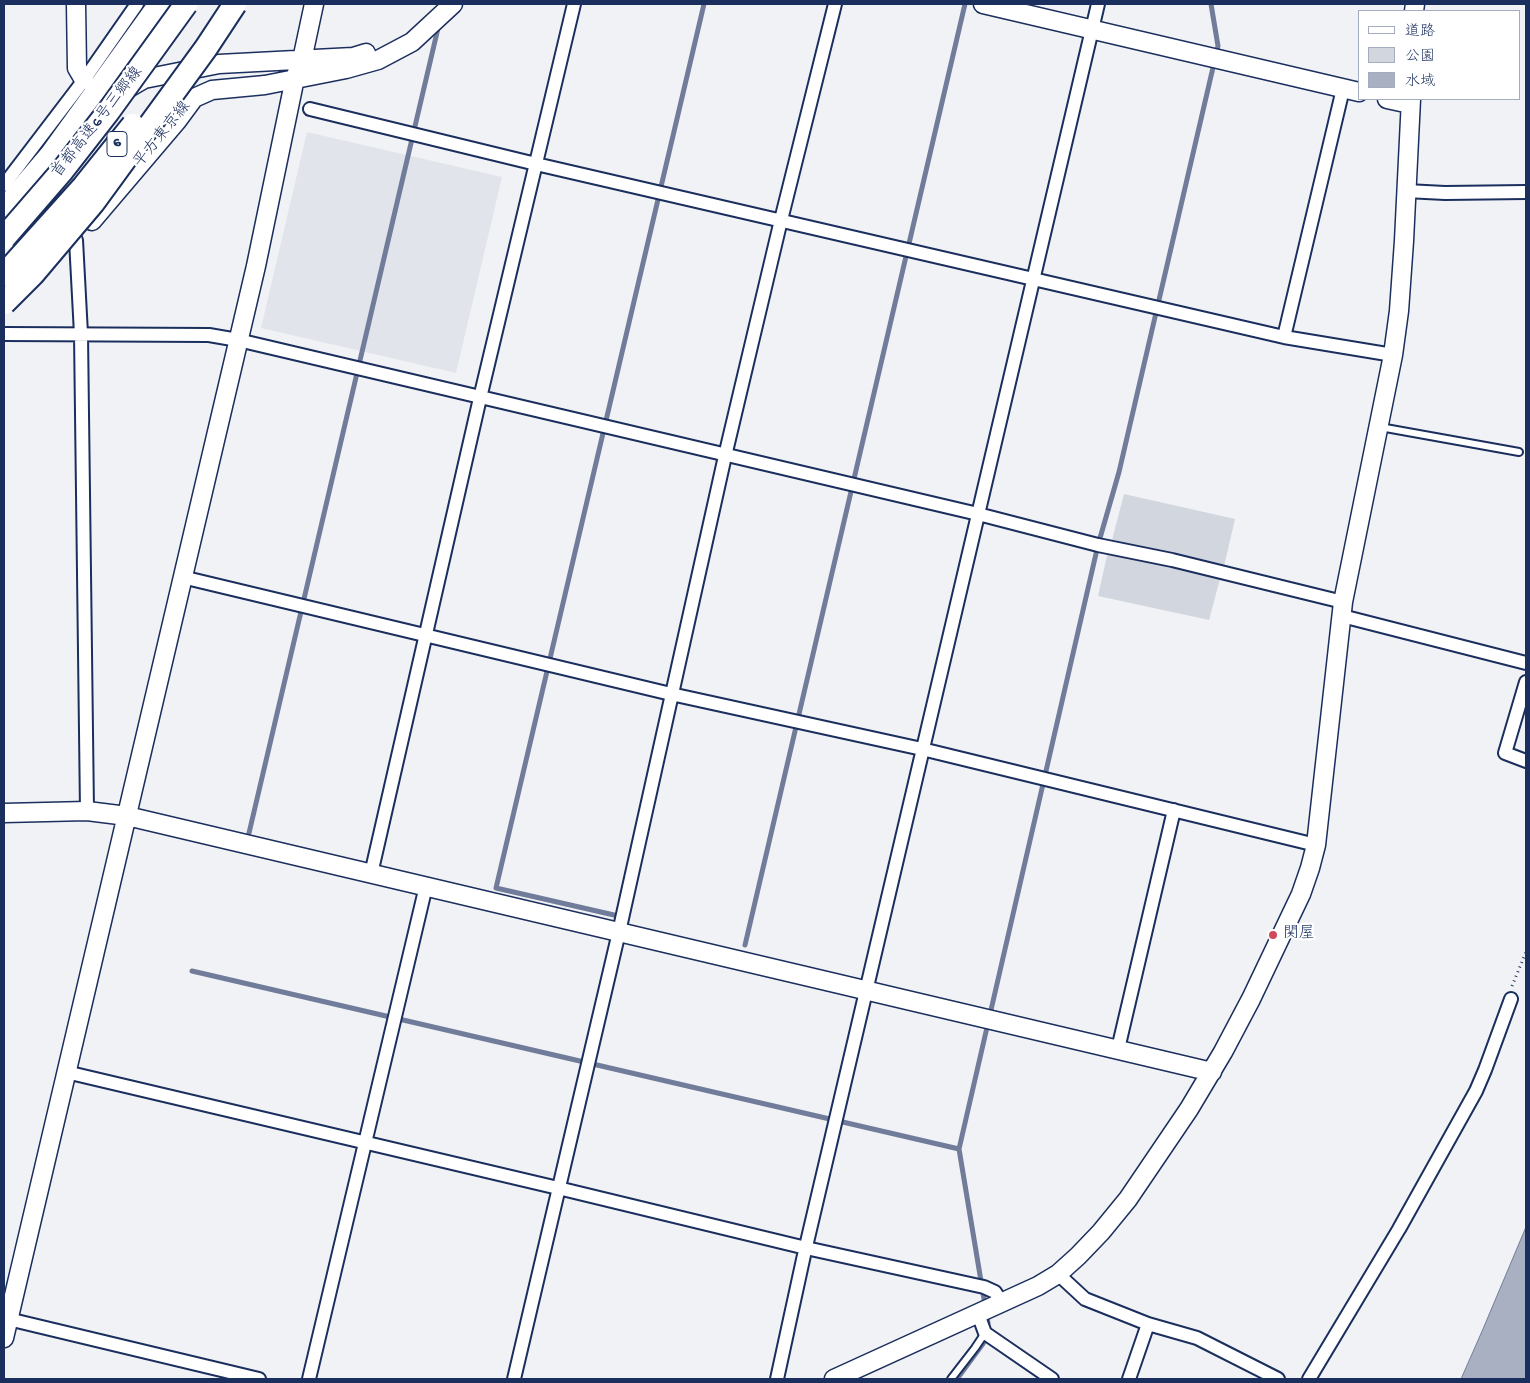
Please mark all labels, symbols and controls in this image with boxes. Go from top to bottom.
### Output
legend [1358,10,1520,100]
text: 道路 [1405,23,1435,41]
text: 公園 [1405,48,1435,66]
street label: 首都高速6号三郷線 [49,63,147,183]
text: 水域 [1405,73,1435,91]
street label: 平方東京線 [130,98,196,172]
road number: 6 [107,132,127,156]
place label: 関屋 [1283,925,1315,945]
marker: 関屋 [1267,929,1279,941]

